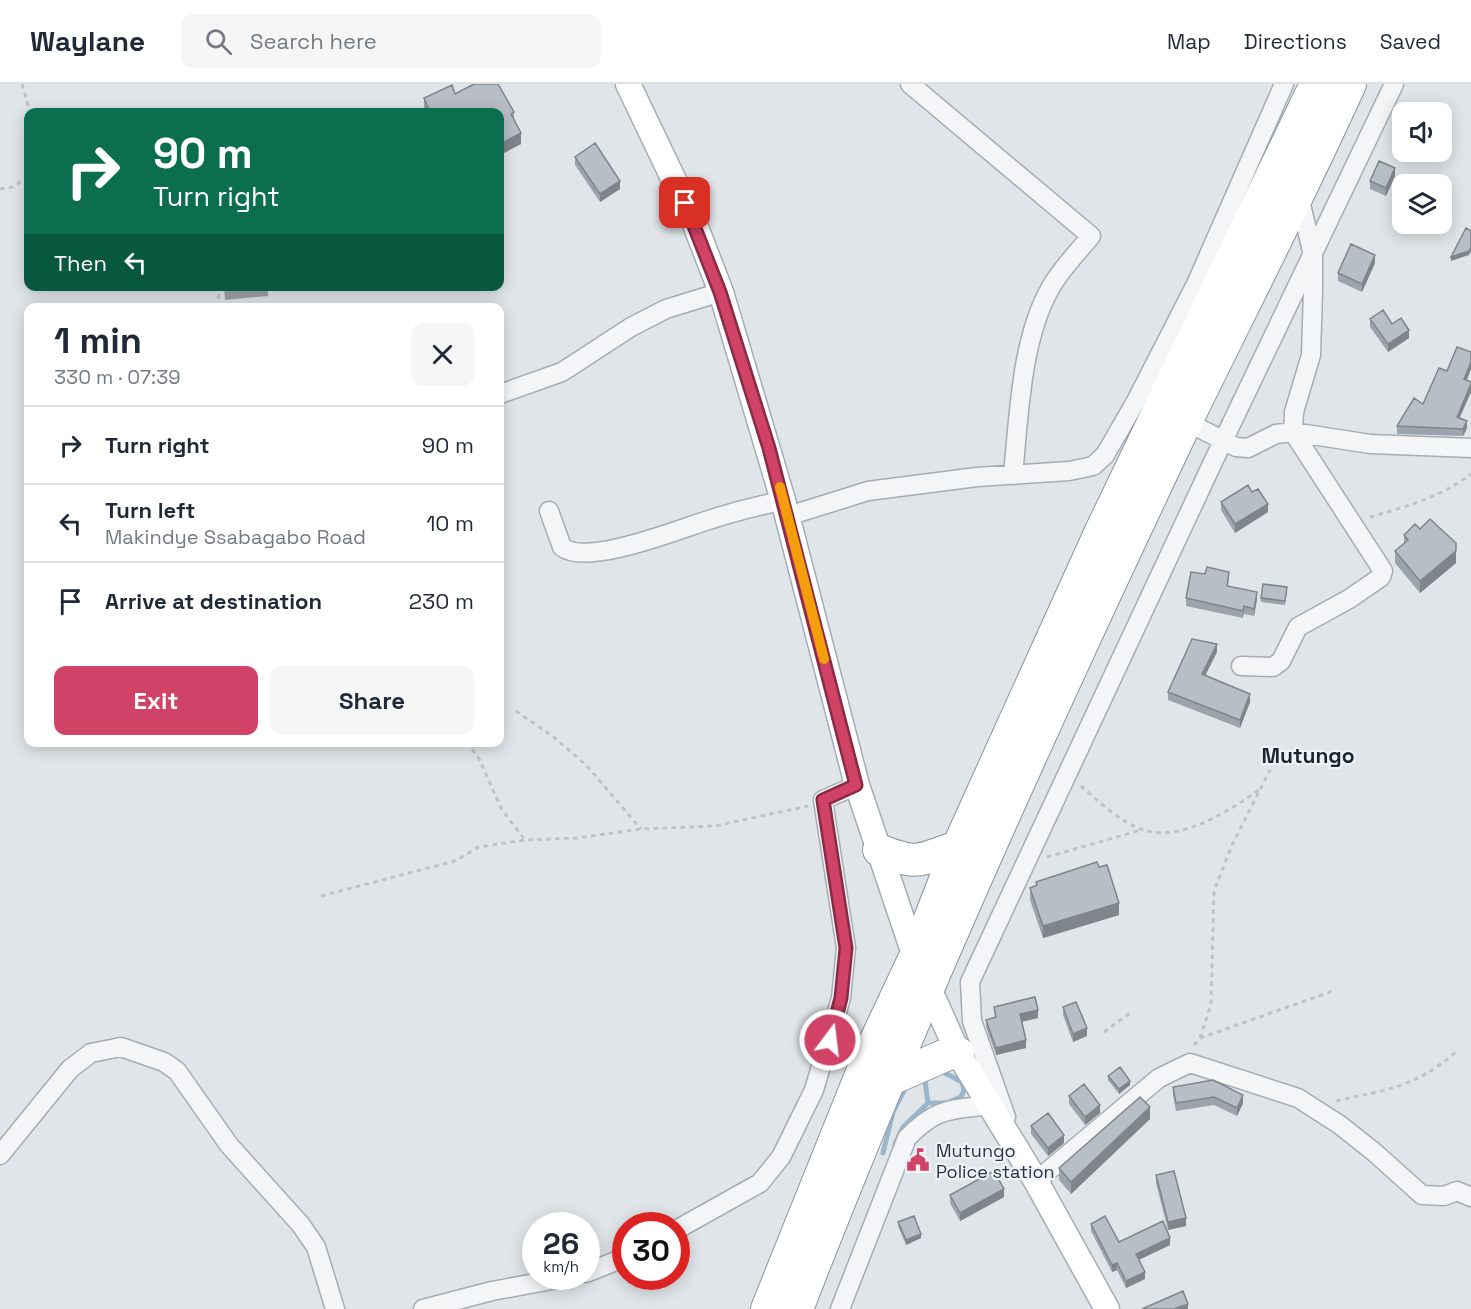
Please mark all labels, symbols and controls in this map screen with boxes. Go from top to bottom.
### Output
search box [181,14,601,68]
text: Waylane [30,23,145,59]
icon: search [202,25,235,58]
text: Search here [250,27,377,55]
text: Map [1167,28,1211,55]
text: Directions [1244,28,1347,55]
text: Saved [1380,28,1441,55]
map controls [1392,102,1452,234]
button: sound [1392,102,1452,162]
text: 90 m [153,127,253,180]
icon: right [54,132,132,210]
button: layers [1392,174,1452,234]
pin [659,177,710,228]
text: Turn right [153,179,280,214]
icon: arrive [668,186,701,219]
icon: left [119,246,152,279]
text: Then [54,249,107,277]
text: 1 min [54,318,142,364]
button: close [411,323,474,386]
text: 330 m · 07:39 [54,364,180,390]
icon: right [54,429,87,462]
text: Turn right [105,431,210,459]
text: 90 m [422,431,474,459]
text: Turn left [105,496,195,524]
icon: left [54,507,87,540]
text: 10 m [426,509,474,537]
text: Makindye Ssabagabo Road [105,524,366,550]
icon: arrive [54,585,87,618]
text: Arrive at destination [105,587,322,615]
text: 230 m [409,587,474,615]
button: Exit [54,666,258,735]
button: Share [270,666,474,735]
district label: Mutungo [1261,742,1355,769]
position arrow [798,1008,862,1072]
place label: Mutungo Police station [936,1139,1055,1183]
public building icon: Mutungo Police station [905,1147,931,1173]
speed limit sign: 30 [612,1212,690,1290]
text: 26 [543,1224,579,1263]
text: km/h [543,1257,579,1276]

